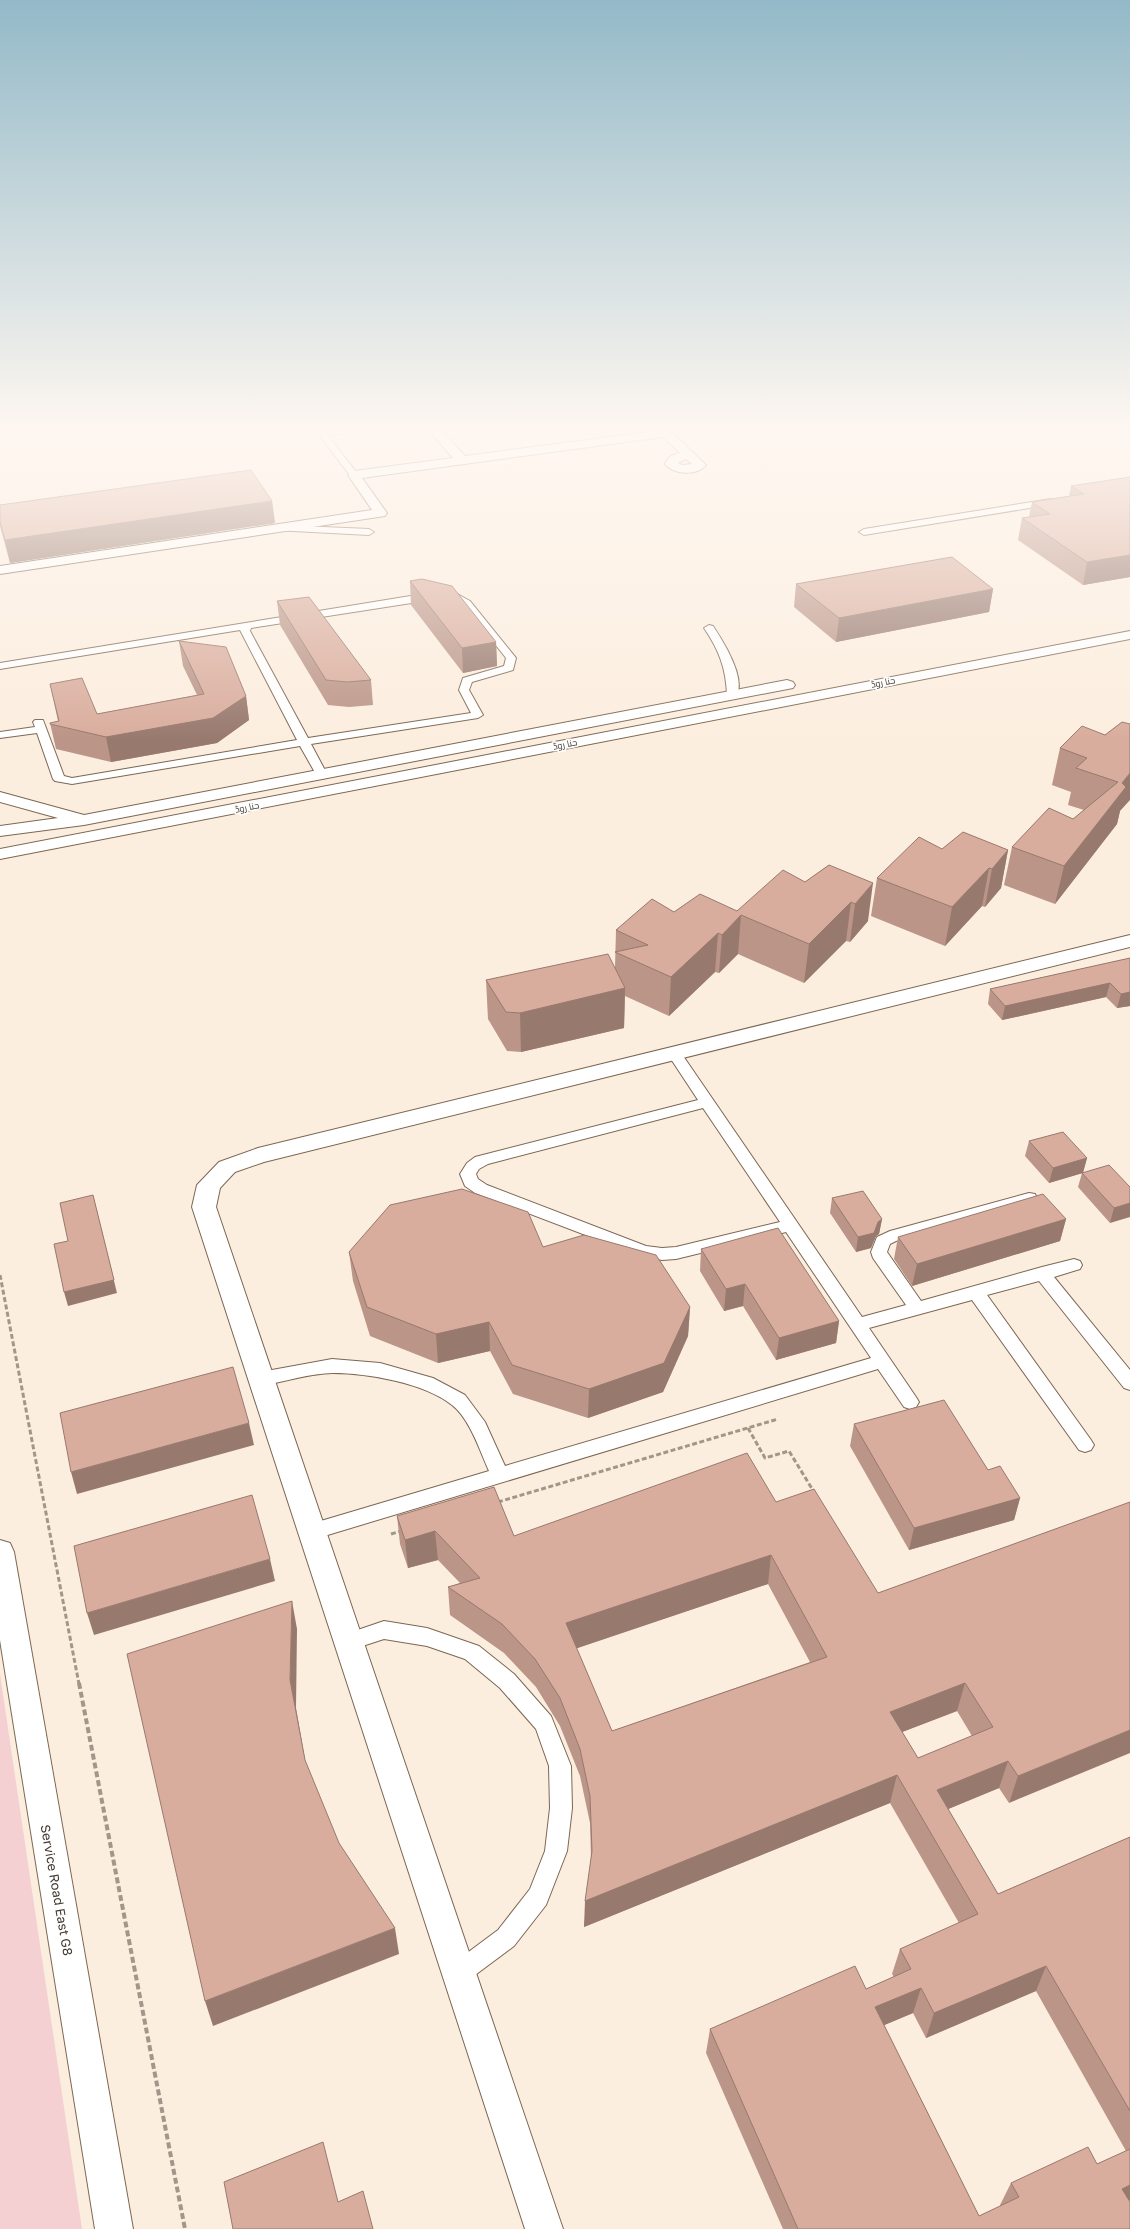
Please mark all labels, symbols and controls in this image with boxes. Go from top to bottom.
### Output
street label: حنا روڈ [870,674,896,690]
street label: حنا روڈ [552,736,578,752]
street label: حنا روڈ [234,799,260,815]
street label: Service Road East G8 [38,1823,76,1957]

